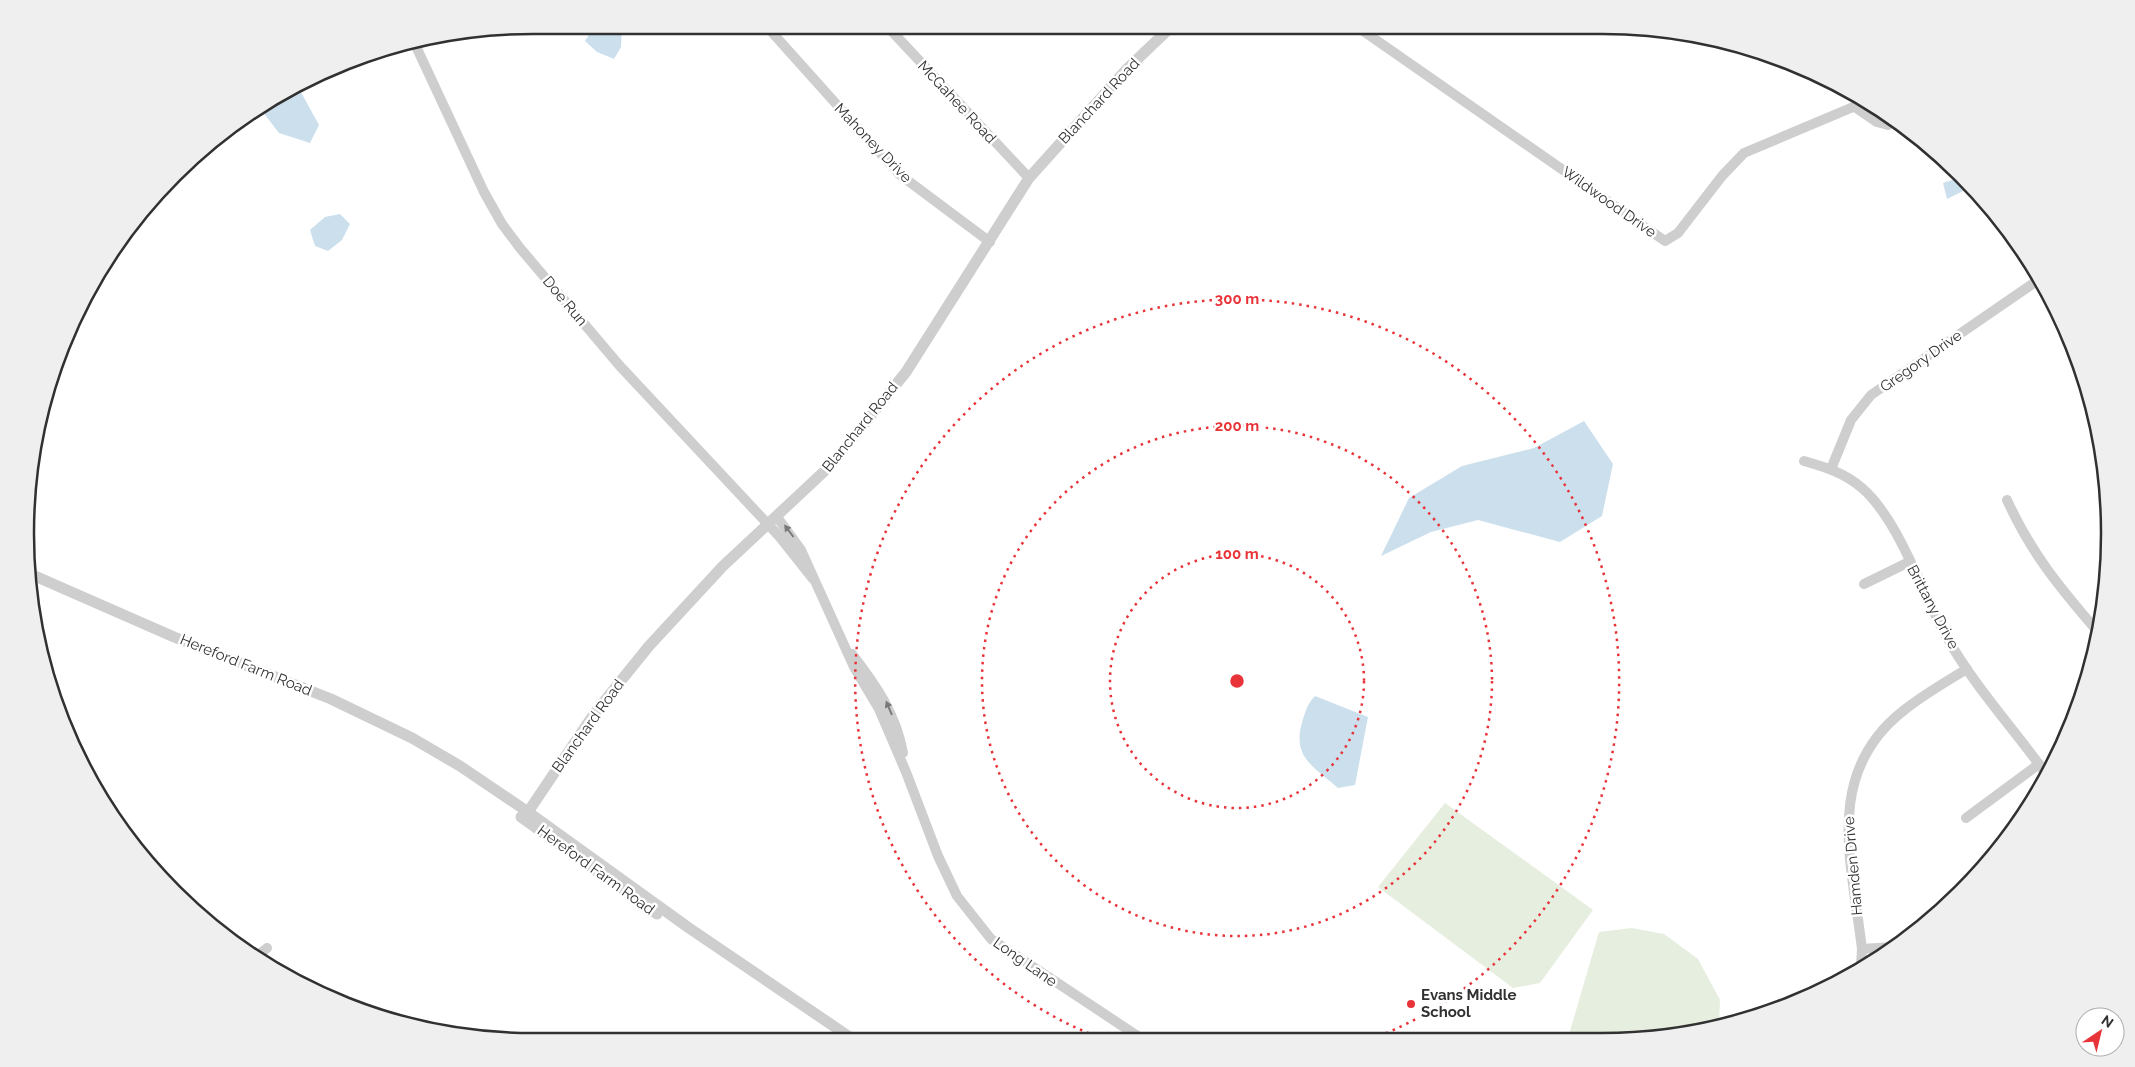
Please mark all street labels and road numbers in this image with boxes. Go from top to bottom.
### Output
street label: Blanchard Road [1055,55,1143,147]
street label: McGahee Road [914,57,1000,147]
street label: Mahoney Drive [831,99,916,187]
street label: Wildwood Drive [1558,163,1660,241]
street label: Doe Run [539,272,591,330]
street label: Gregory Drive [1877,326,1965,396]
street label: Blanchard Road [818,378,902,476]
street label: Brittany Drive [1903,562,1963,652]
street label: Hereford Farm Road [178,630,314,700]
street label: Blanchard Road [548,676,628,776]
street label: Hamden Drive [1840,815,1866,916]
street label: Hereford Farm Road [534,822,658,918]
street label: Long Lane [990,933,1061,991]

